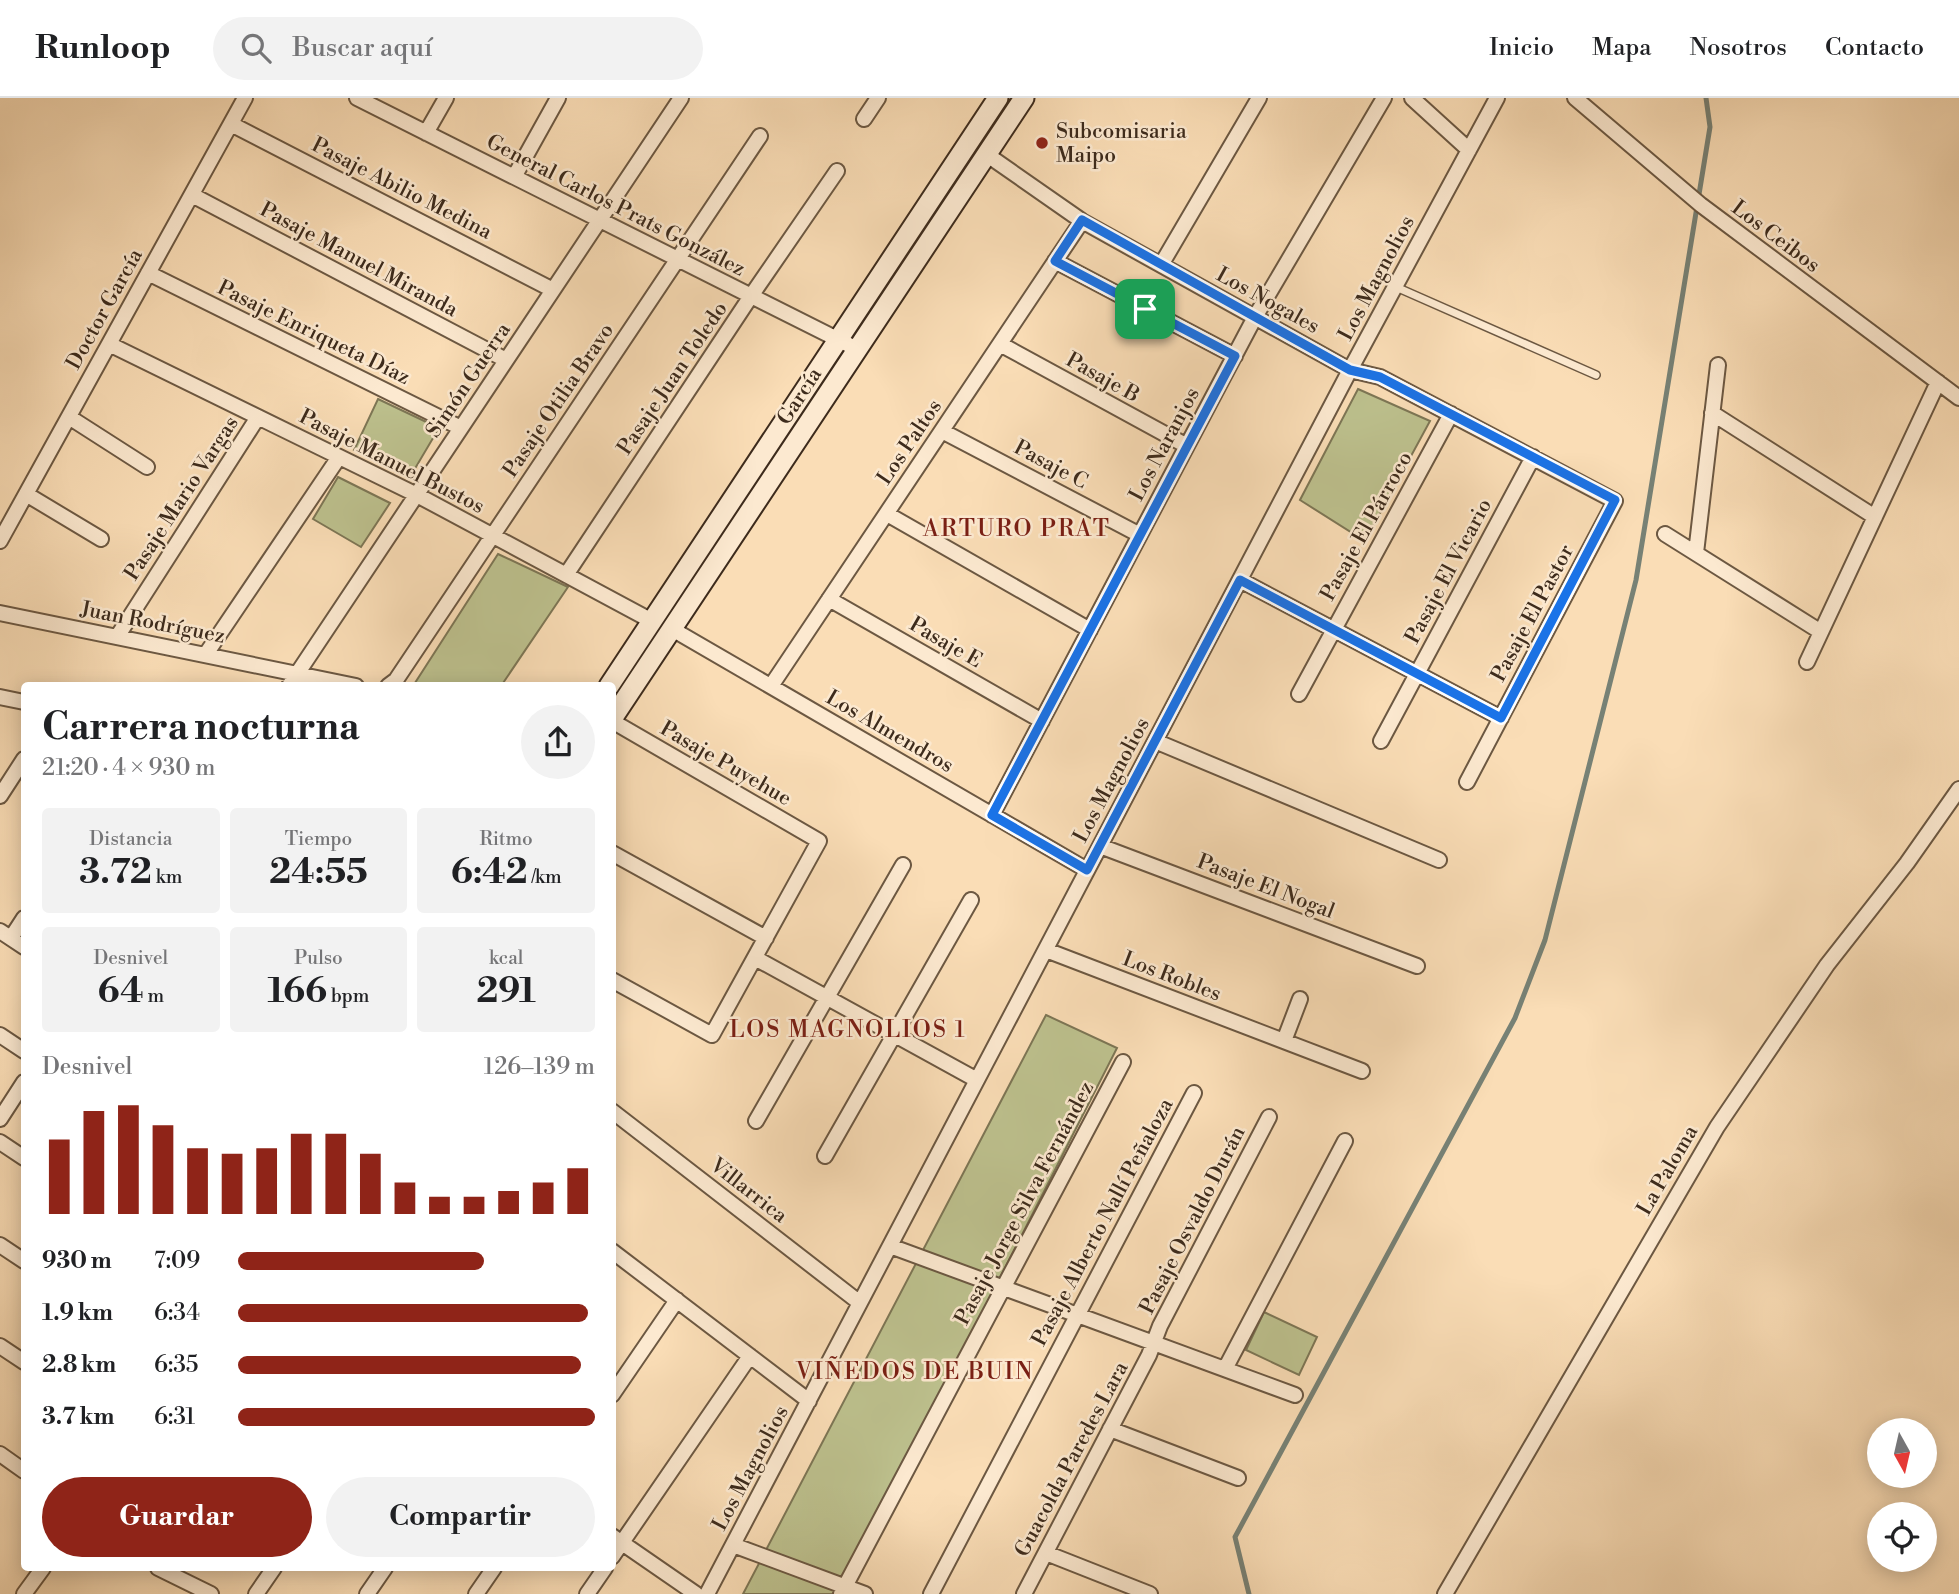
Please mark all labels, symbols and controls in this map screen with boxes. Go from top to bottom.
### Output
search box [213,17,703,80]
text: Runloop [35,28,171,69]
icon: search [237,29,275,67]
text: Buscar aquí [293,32,433,64]
text: Inicio [1489,33,1554,63]
text: Mapa [1592,33,1651,63]
text: Nosotros [1689,33,1787,63]
text: Contacto [1825,33,1924,63]
place label: Subcomisaria Maipo [1056,119,1187,169]
street label: General Carlos Prats González [482,129,749,283]
street label: Pasaje Abilio Medina [307,132,496,246]
marker: Subcomisaria Maipo [1034,135,1050,151]
street label: Los Ceibos [1726,195,1825,279]
street label: Pasaje Manuel Miranda [255,197,462,323]
street label: Los Magnolios [1333,212,1421,345]
street label: Doctor García [61,244,149,374]
street label: Los Nogales [1211,262,1324,340]
street label: Pasaje Enriqueta Díaz [213,275,414,391]
pin [1115,279,1175,339]
icon: arrive [1126,290,1164,328]
street label: Pasaje Juan Toledo [612,297,734,460]
street label: Simón Guerra [421,318,517,443]
street label: Pasaje Otilia Bravo [498,319,620,483]
street label: Pasaje B [1061,347,1144,409]
street label: García [772,363,828,430]
street label: Los Naranjos [1124,383,1206,506]
street label: Los Paltos [872,395,948,490]
street label: Pasaje Manuel Bustos [295,404,489,520]
street label: Pasaje Mario Vargas [119,412,245,586]
street label: Pasaje C [1009,435,1092,495]
street label: Pasaje El Párroco [1315,447,1419,606]
street label: Pasaje El Vicario [1400,494,1498,649]
district label: ARTURO PRAT [922,515,1111,543]
street label: Pasaje El Pastor [1486,540,1580,687]
street label: Juan Rodríguez [77,596,227,650]
street label: Pasaje E [904,612,987,674]
street label: Los Almendros [821,685,958,779]
text: Carrera nocturna [42,704,360,751]
button: share [521,705,595,779]
street label: Los Magnolios [1068,714,1156,847]
street label: Pasaje Puyehue [655,716,796,812]
text: 21:20 · 4 × 930 m [42,754,215,782]
text: Distancia [89,827,172,851]
text: Tiempo [285,827,352,851]
text: Ritmo [480,827,533,851]
street label: Pasaje El Nogal [1193,849,1338,925]
text: 3.72 [79,851,152,894]
text: 24:55 [269,851,368,894]
text: 6:42 [451,851,528,894]
text: km [152,865,182,889]
text: /km [528,865,562,889]
text: Desnivel [94,946,168,970]
text: Pulso [294,946,343,970]
text: kcal [489,946,523,970]
street label: Los Robles [1119,946,1225,1008]
text: 64 [97,970,144,1013]
text: 166 [267,970,327,1013]
text: 291 [476,970,536,1013]
text: m [144,984,164,1008]
text: bpm [327,984,370,1008]
district label: LOS MAGNOLIOS 1 [729,1016,967,1044]
text: Desnivel [42,1053,132,1081]
text: 126–139 m [484,1053,595,1081]
street label: Pasaje Jorge Silva Fernández [950,1077,1100,1330]
street label: Pasaje Alberto Nallí Peñaloza [1026,1094,1179,1351]
street label: La Paloma [1632,1120,1704,1220]
street label: Pasaje Osvaldo Durán [1134,1122,1252,1319]
street label: Villarrica [704,1152,793,1229]
text: 930 m [42,1247,112,1275]
text: 7:09 [154,1247,200,1275]
text: 1.9 km [42,1299,113,1327]
text: 6:34 [154,1299,200,1327]
text: 2.8 km [42,1351,116,1379]
text: 6:35 [154,1351,199,1379]
district label: VIÑEDOS DE BUIN [795,1356,1034,1386]
street label: Guacolda Paredes Lara [1009,1357,1135,1561]
street label: Los Magnolios [707,1402,795,1535]
text: 3.7 km [42,1403,115,1431]
text: 6:31 [154,1403,195,1431]
north arrow [1867,1418,1937,1488]
map controls [1867,1418,1937,1572]
button: Guardar [42,1477,312,1557]
button: Compartir [326,1477,595,1557]
button: locate [1867,1502,1937,1572]

